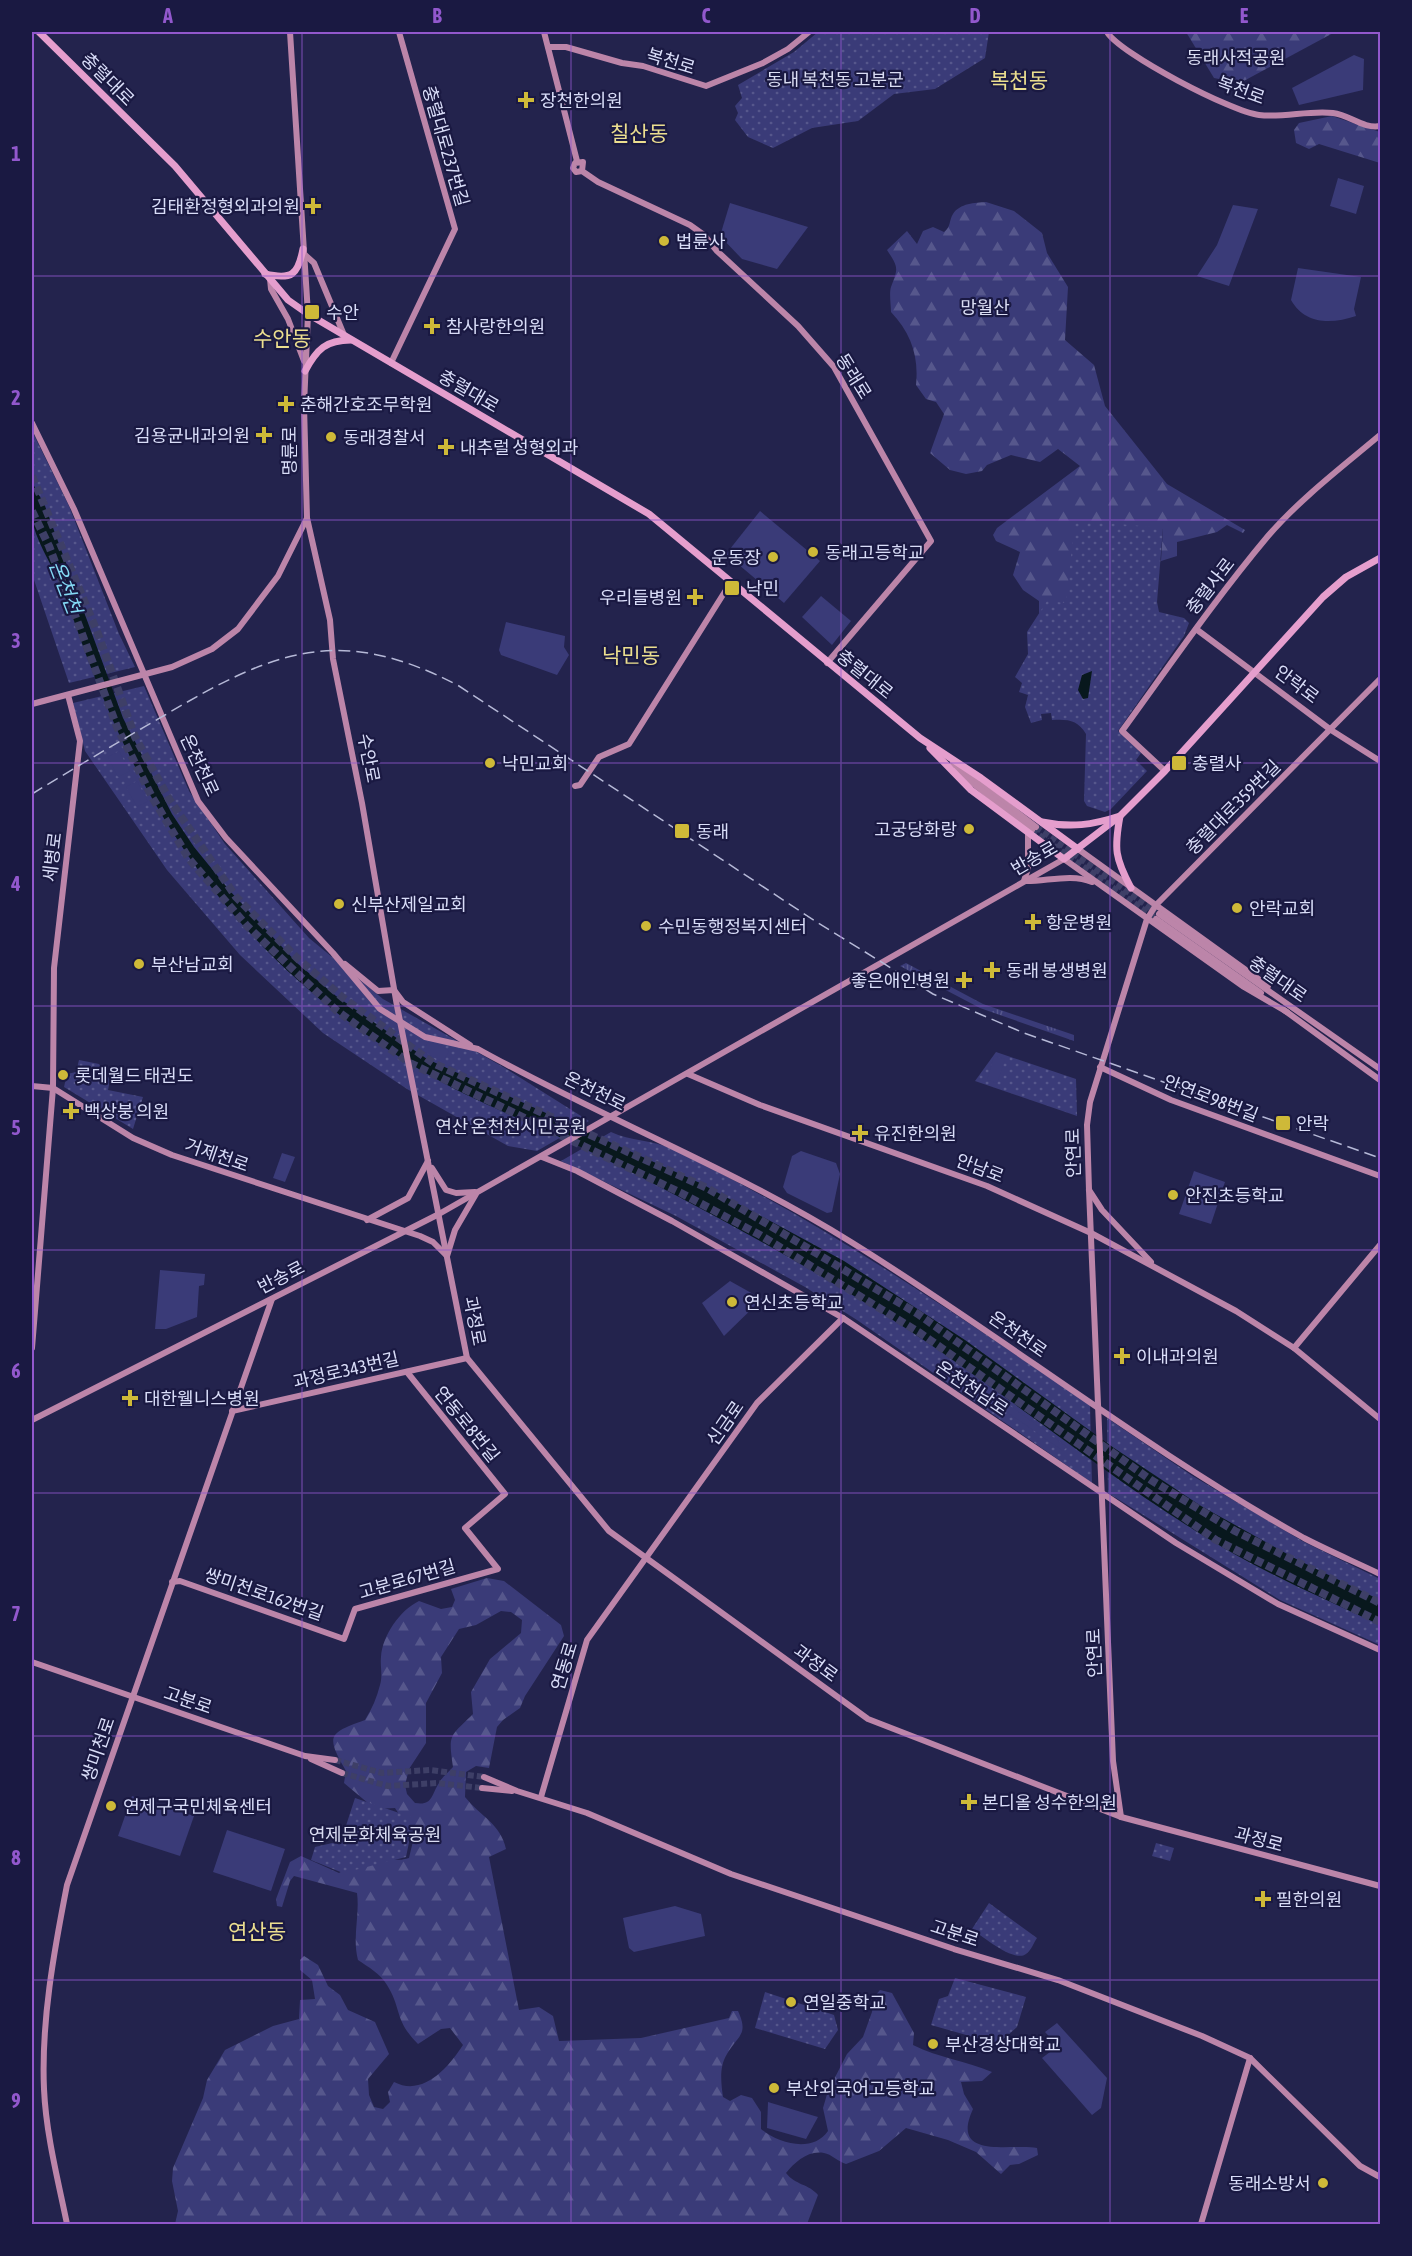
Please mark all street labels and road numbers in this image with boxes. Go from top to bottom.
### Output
street label: 복천로 [644,44,698,78]
street label: 충렬대로 [77,48,139,110]
street label: 복천로 [1214,72,1268,108]
street label: 충렬대로237번길 [419,83,473,209]
street label: 동래로 [832,349,876,403]
street label: 충렬대로 [435,365,503,417]
street label: 명륜로 [279,426,300,476]
street label: 충렬사로 [1181,553,1239,619]
street label: 충렬대로 [833,645,897,703]
street label: 안락로 [1271,661,1323,707]
street label: 온천천로 [176,731,224,799]
street label: 수안로 [354,732,384,784]
street label: 충렬대로359번길 [1181,755,1285,859]
street label: 세병로 [39,831,65,883]
street label: 반송로 [1007,836,1061,880]
street label: 충렬대로 [1245,951,1311,1007]
street label: 온천천로 [561,1067,629,1115]
street label: 안연로98번길 [1161,1070,1261,1126]
street label: 안연로 [1062,1128,1084,1178]
street label: 거제천로 [182,1134,252,1176]
street label: 안남로 [953,1149,1007,1187]
street label: 반송로 [254,1256,308,1298]
street label: 과정로 [460,1295,490,1347]
street label: 온천천로 [985,1306,1051,1362]
street label: 과정로343번길 [291,1348,401,1392]
street label: 온천천남로 [932,1356,1012,1420]
street label: 연동로8번길 [430,1382,504,1466]
street label: 신금로 [702,1397,748,1449]
street label: 고분로67번길 [356,1555,458,1603]
street label: 쌍미천로162번길 [202,1564,326,1624]
street label: 안연로 [1083,1628,1105,1678]
street label: 연동로 [547,1639,581,1693]
street label: 과정로 [790,1640,842,1686]
street label: 고분로 [161,1682,215,1718]
street label: 쌍미천로 [77,1714,119,1784]
street label: 과정로 [1232,1822,1286,1856]
street label: 고분로 [928,1915,982,1951]

